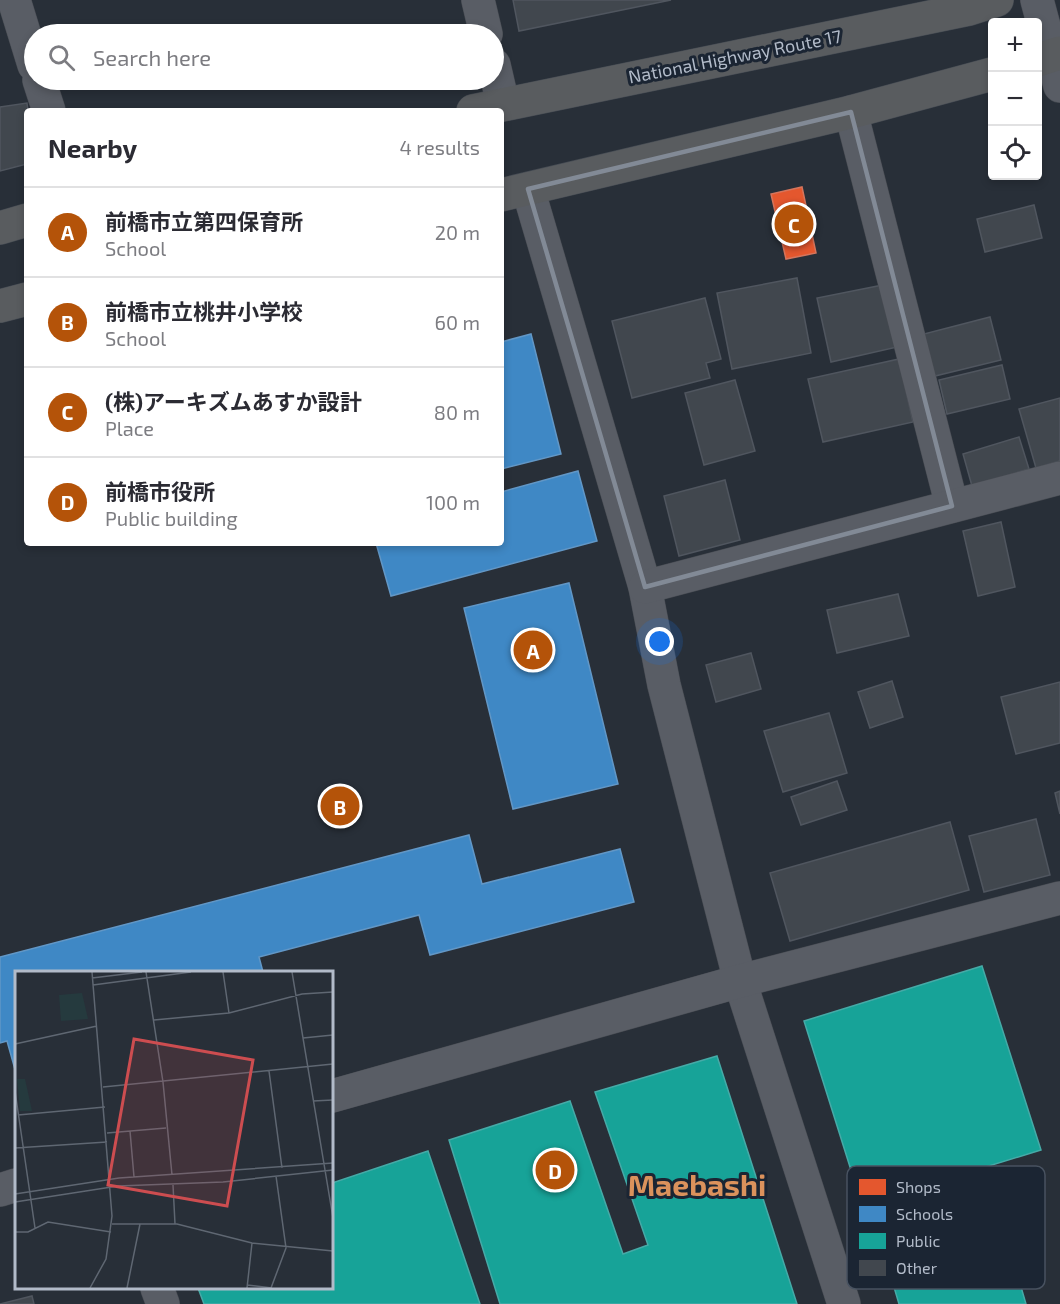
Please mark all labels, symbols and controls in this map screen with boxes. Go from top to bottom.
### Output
map controls [988,18,1042,180]
button: + [988,18,1042,72]
search box [24,24,504,90]
street label: National Highway Route 17 [626,25,843,87]
icon: search [45,41,78,74]
text: Search here [93,44,211,70]
button: − [988,72,1042,126]
button: locate [988,126,1042,180]
text: Nearby [48,132,137,163]
text: 4 results [400,135,480,159]
pin: C [774,202,814,246]
text: 前橋市立第四保育所 [105,208,303,234]
text: A [61,220,74,244]
text: 20 m [435,220,480,244]
text: School [105,236,166,260]
text: 前橋市立桃井小学校 [105,298,303,324]
text: B [61,310,74,334]
text: 60 m [435,310,480,334]
text: School [105,326,166,350]
text: (株)アーキズムあすか設計 [105,388,362,414]
text: C [62,400,73,424]
text: 80 m [434,400,480,424]
text: Place [105,416,154,440]
text: 前橋市役所 [105,478,215,504]
text: D [61,490,74,514]
text: 100 m [426,490,480,514]
text: Public building [105,506,238,530]
your location [645,627,674,656]
pin: A [514,628,552,672]
pin: B [320,784,360,828]
inset map [15,971,333,1289]
pin: D [536,1148,574,1192]
district label: Maebashi [628,1166,766,1202]
legend [847,1166,1045,1289]
text: Shops [896,1177,941,1196]
text: Schools [896,1204,953,1223]
text: Public [896,1231,940,1250]
text: Other [896,1258,938,1277]

